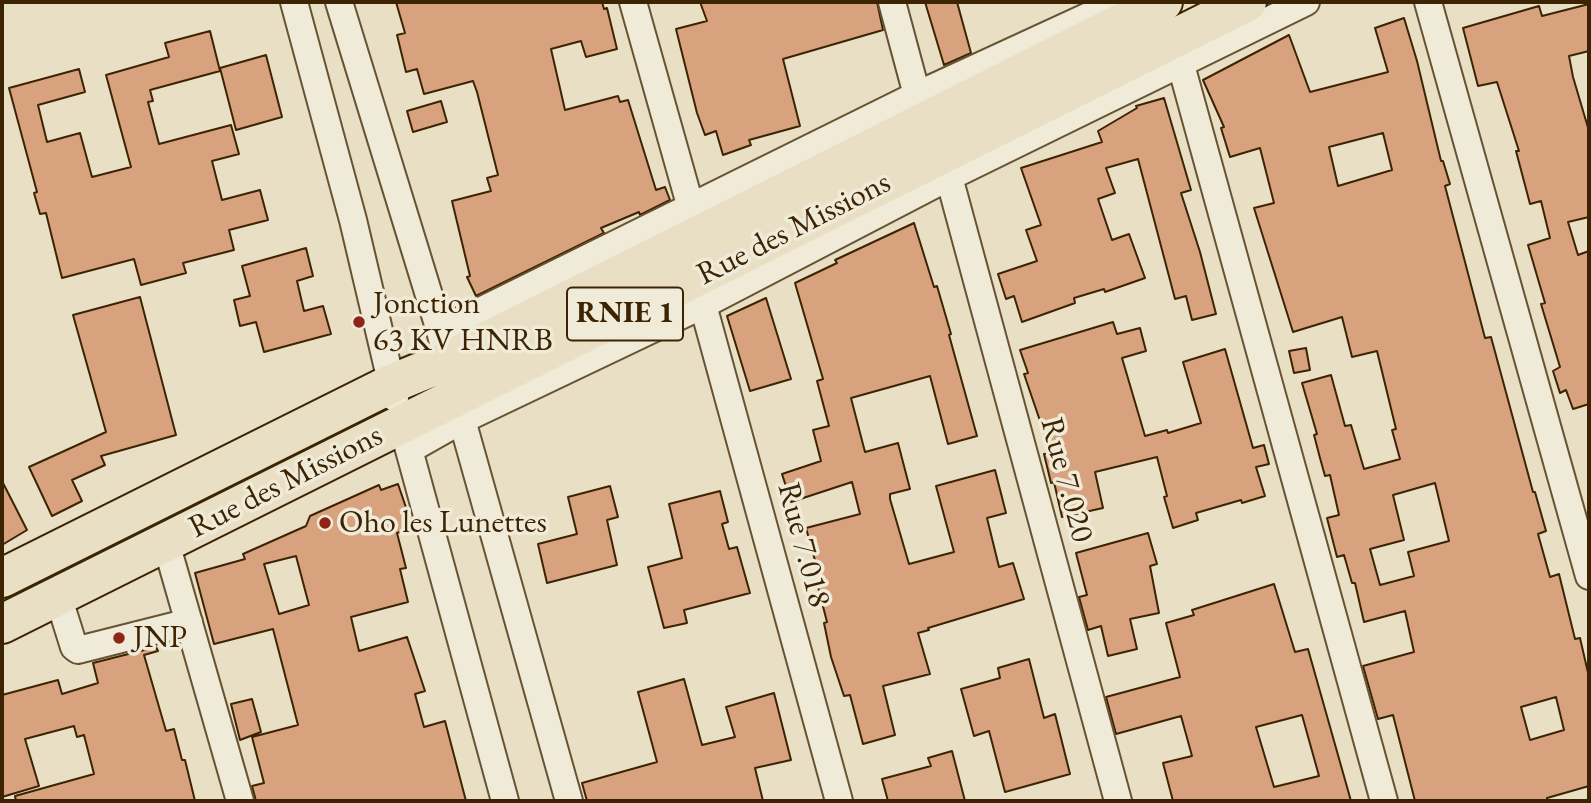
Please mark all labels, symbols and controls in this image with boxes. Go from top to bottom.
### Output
street label: Rue des Missions [691,164,897,294]
place label: Jonction 63 KV HNRB [373,285,553,360]
road number: RNIE 1 [567,288,683,340]
marker: Jonction 63 KV HNRB [351,314,367,330]
street label: Rue 7.020 [1031,414,1101,546]
street label: Rue des Missions [183,417,389,547]
street label: Rue 7.018 [768,479,838,611]
place label: Oho les Lunettes [339,504,547,542]
marker: Oho les Lunettes [317,515,333,531]
place label: JNP [133,619,187,657]
marker: JNP [111,630,127,646]

